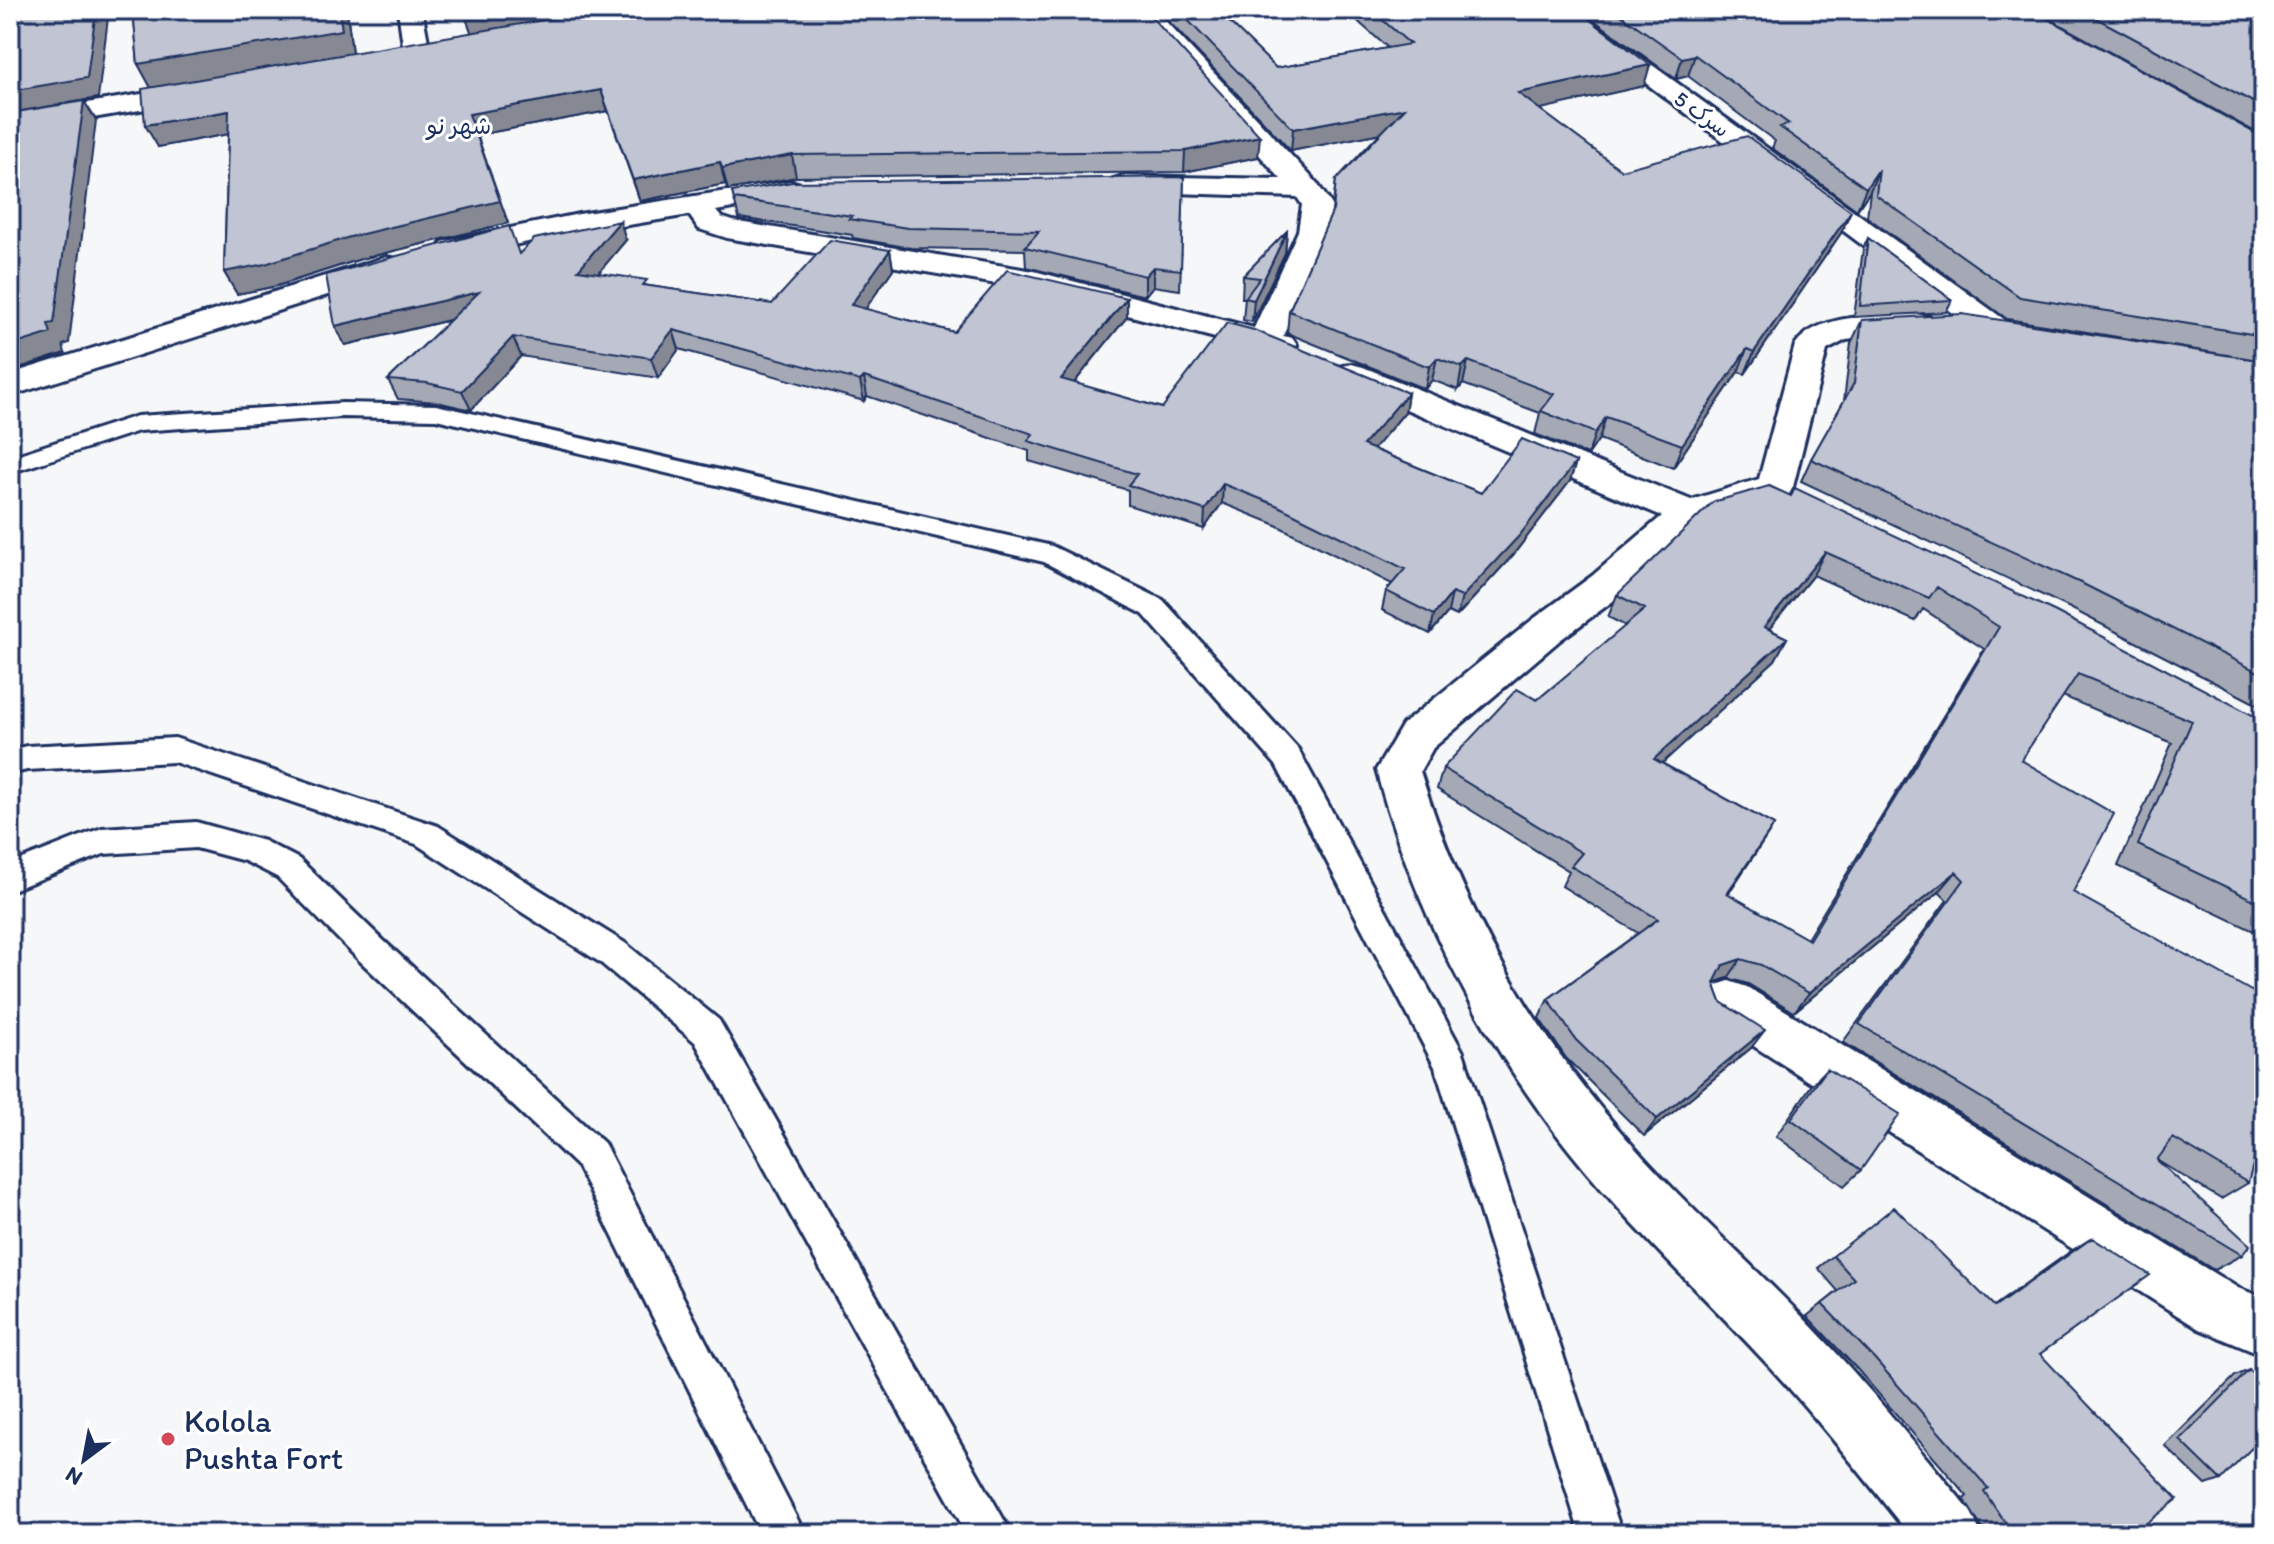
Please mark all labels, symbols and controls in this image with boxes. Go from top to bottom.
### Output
street label: سرک 5 [1669,85,1735,143]
district label: شهر نو [425,111,491,141]
place label: Kolola Pushta Fort [184,1402,343,1477]
north arrow [44,1420,124,1500]
marker: Kolola Pushta Fort [159,1430,177,1448]
text: N [60,1461,87,1492]

